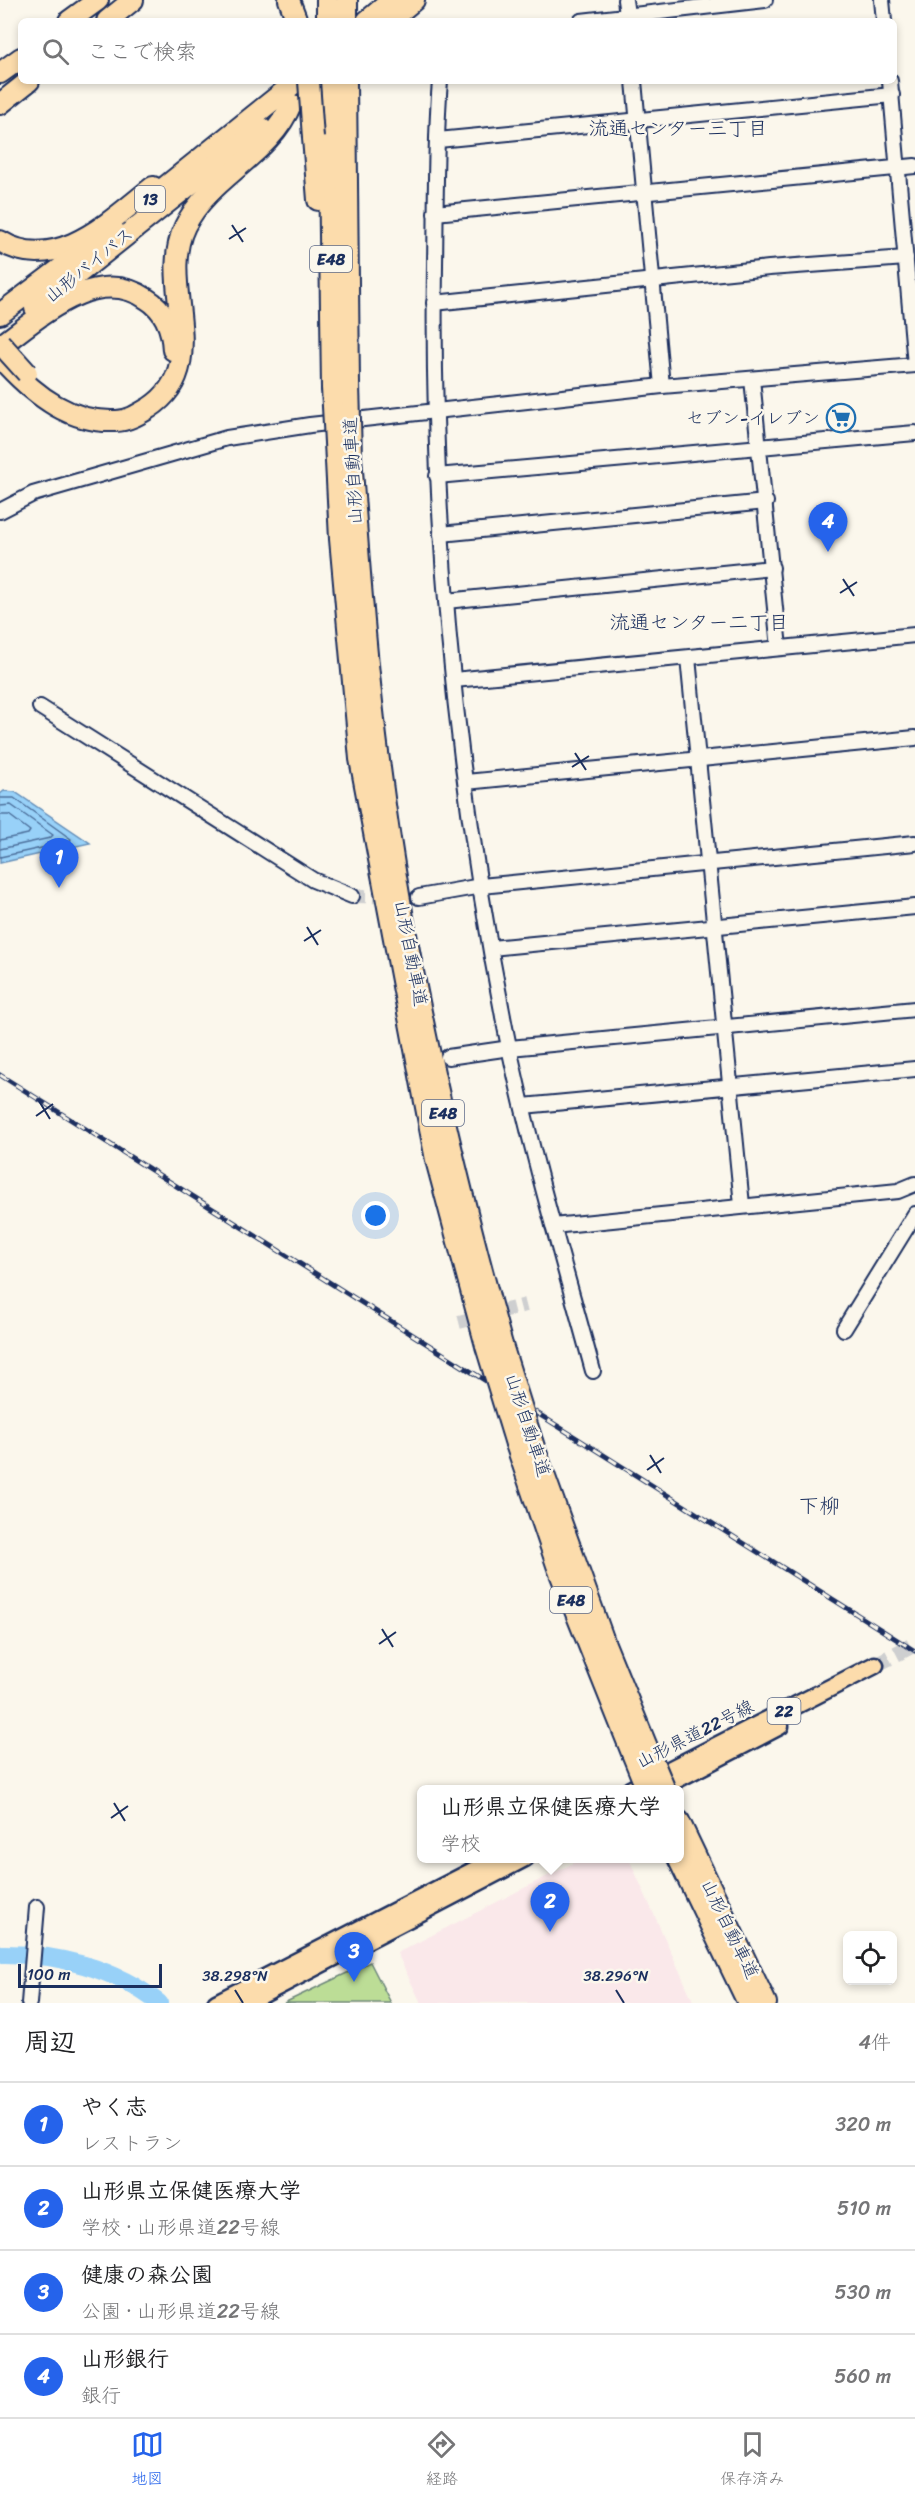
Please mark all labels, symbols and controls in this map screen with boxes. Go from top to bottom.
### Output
search box [18,18,897,84]
text: ここで検索 [87,32,197,71]
icon: search [39,35,72,68]
district label: 流通センター三丁目 [588,111,768,146]
road number: 13 [135,186,165,212]
street label: 山形バイパス [37,219,141,311]
road number: E48 [310,246,352,272]
place label: セブン-イレブン [686,402,820,434]
supermarket icon: セブン-イレブン [825,402,857,434]
street label: 山形自動車道 [334,416,372,526]
pin: 4 [808,502,848,552]
district label: 流通センター二丁目 [609,605,789,640]
pin: 1 [40,838,78,888]
street label: 山形自動車道 [385,897,437,1009]
road number: E48 [422,1100,464,1126]
your location [361,1201,390,1230]
street label: 山形自動車道 [496,1369,560,1481]
district label: 下柳 [798,1487,840,1525]
road number: E48 [550,1587,592,1613]
street label: 山形県道22号線 [630,1691,760,1777]
road number: 22 [768,1698,800,1724]
popup [417,1785,684,1863]
text: 山形県立保健医療大学 [440,1787,661,1826]
text: 学校 [440,1826,480,1861]
street label: 山形自動車道 [692,1873,768,1985]
pin: 2 [530,1882,570,1932]
map controls [843,1931,897,1985]
button: locate [843,1931,897,1985]
pin: 3 [334,1932,374,1982]
text: 100 m [27,1960,71,1989]
scale bar [18,1961,162,1988]
text: 38.298°N [202,1963,268,1989]
text: 38.296°N [583,1963,649,1989]
text: 周辺 [24,2019,76,2065]
text: 4件 [859,2025,891,2060]
text: やく志 [81,2087,147,2126]
text: 1 [39,2107,48,2142]
text: 320 m [835,2107,891,2142]
text: レストラン [81,2126,183,2161]
text: 山形県立保健医療大学 [81,2171,301,2210]
text: 2 [38,2191,49,2226]
text: 510 m [837,2191,891,2226]
text: 学校 · 山形県道22号線 [81,2210,280,2245]
text: 健康の森公園 [81,2255,213,2294]
text: 3 [38,2275,49,2310]
text: 530 m [835,2275,891,2310]
text: 公園 · 山形県道22号線 [81,2294,280,2329]
text: 山形銀行 [81,2339,169,2378]
text: 4 [37,2359,50,2394]
text: 560 m [834,2359,891,2394]
text: 銀行 [81,2378,121,2413]
tab: 地図 [131,2428,164,2493]
tab: 経路 [425,2428,458,2493]
tab: 保存済み [720,2428,784,2493]

